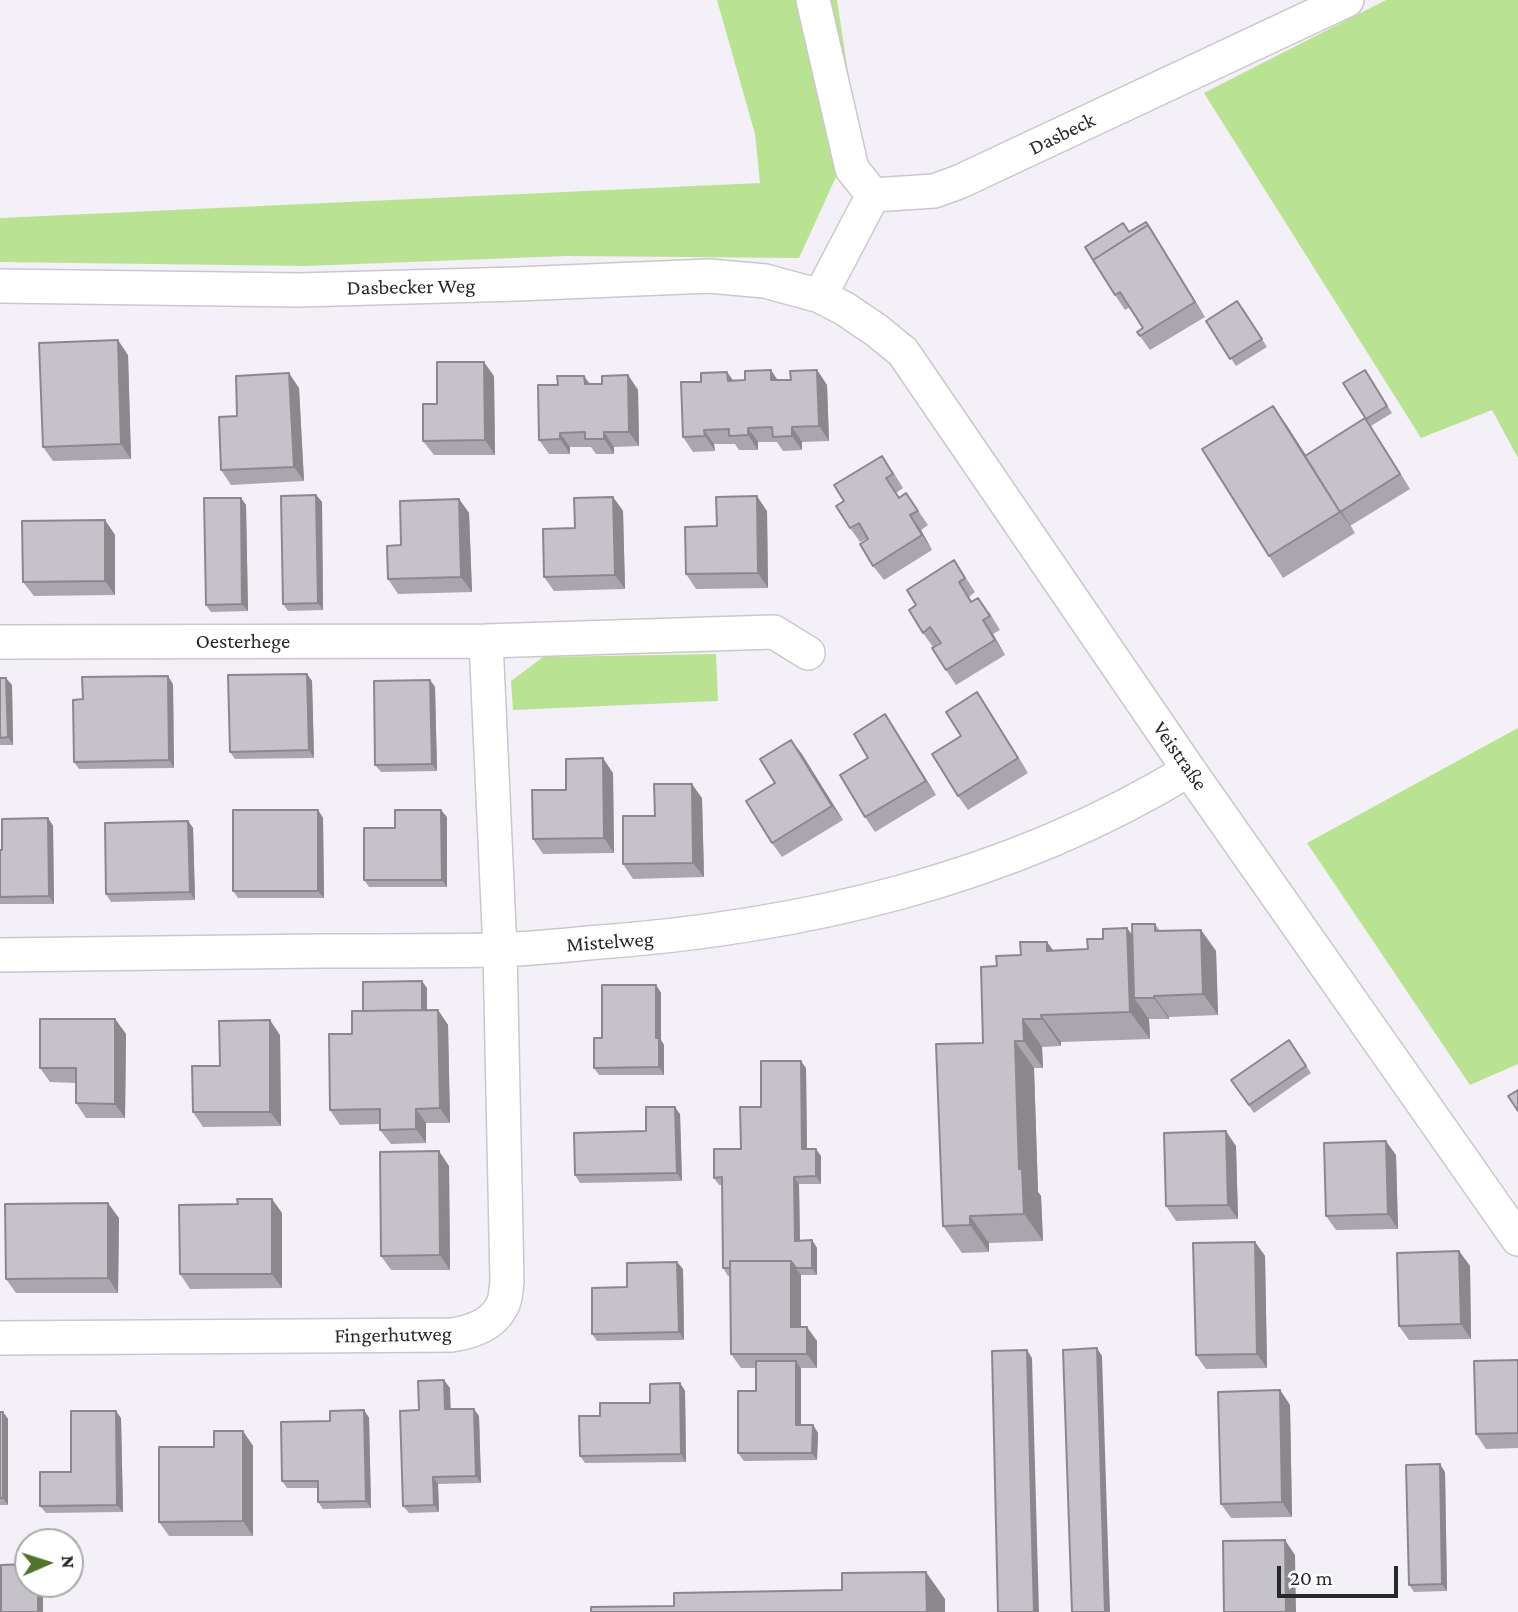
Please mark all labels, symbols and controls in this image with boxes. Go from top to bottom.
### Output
street label: Dasbeck [1025,107,1099,161]
street label: Dasbecker Weg [346,273,476,301]
street label: Oesterhege [196,629,290,655]
street label: Veistraße [1147,717,1213,795]
street label: Mistelweg [566,926,654,958]
street label: Fingerhutweg [334,1321,452,1349]
north arrow [14,1528,84,1598]
scale bar [1280,1552,1401,1596]
text: N [58,1555,79,1569]
text: 20 m [1290,1566,1333,1590]

